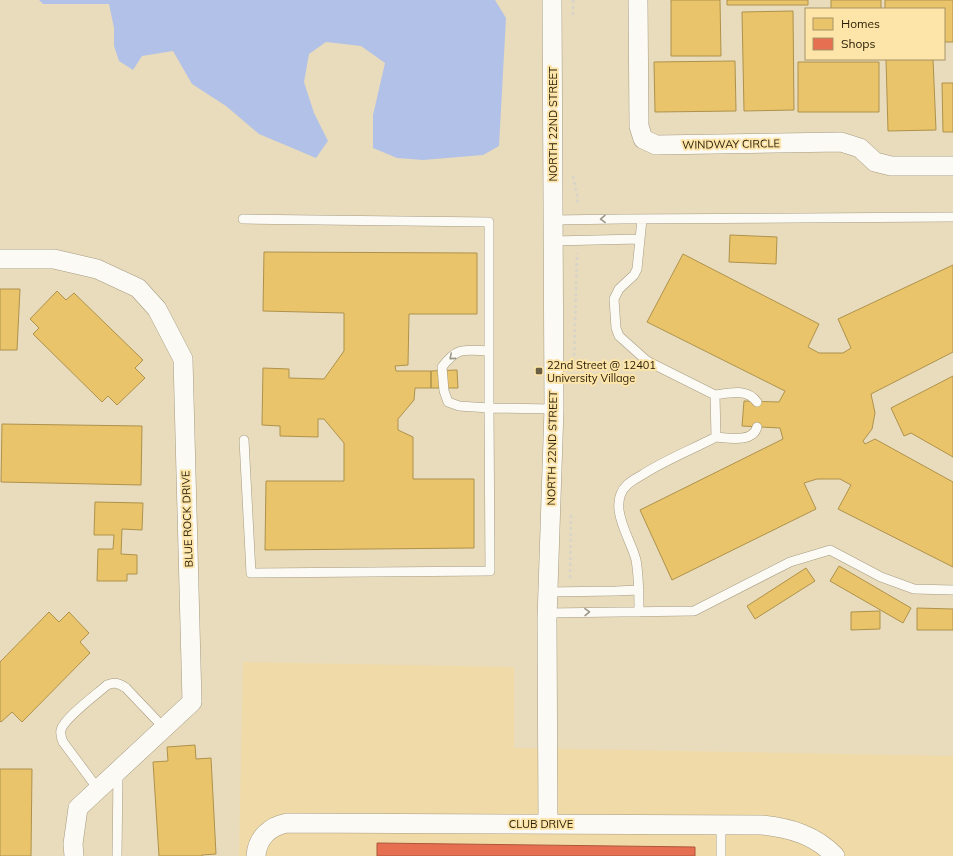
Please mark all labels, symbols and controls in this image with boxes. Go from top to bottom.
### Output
legend [805,8,945,60]
text: Homes [841,16,880,31]
text: Shops [841,36,876,51]
street label: NORTH 22ND STREET [546,66,560,181]
street label: WINDWAY CIRCLE [682,136,780,152]
one-way arrow [600,215,606,223]
one-way arrow [449,352,457,359]
place label: 22nd Street @ 12401 University Village [547,358,656,385]
marker: 22nd Street @ 12401 University Village [534,366,544,376]
street label: NORTH 22ND STREET [544,390,560,506]
street label: BLUE ROCK DRIVE [178,470,196,568]
one-way arrow [584,608,590,616]
street label: CLUB DRIVE [509,817,573,831]

